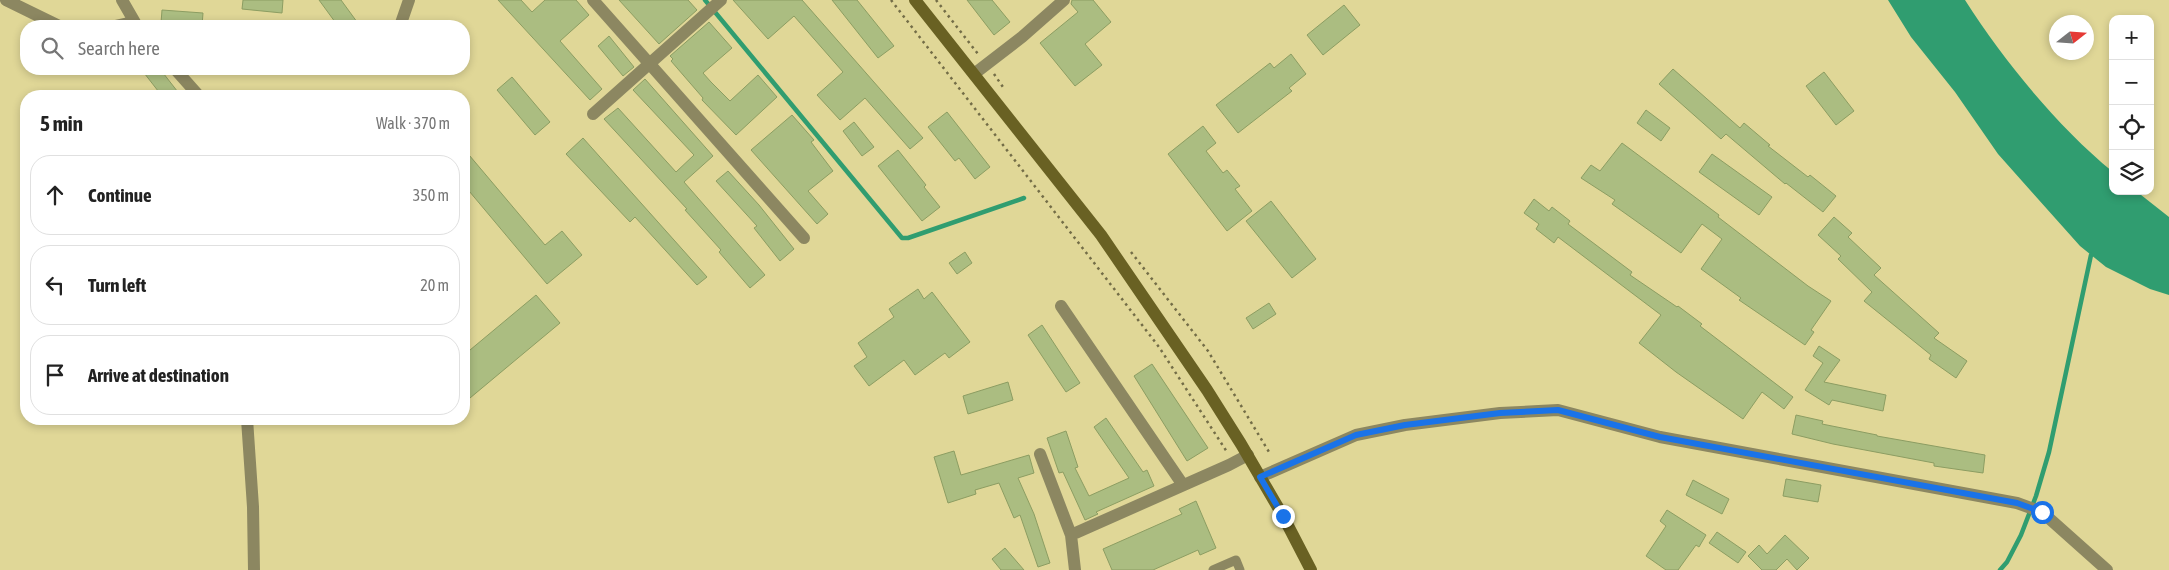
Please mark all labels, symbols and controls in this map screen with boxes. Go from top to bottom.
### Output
north arrow [2049,15,2094,60]
map controls [2109,15,2154,195]
button: + [2109,15,2154,60]
search box [20,20,470,75]
icon: search [38,34,66,62]
text: Search here [78,37,160,59]
button: − [2109,60,2154,105]
button: locate [2109,105,2154,150]
text: 5 min [40,111,83,135]
text: Walk · 370 m [376,114,450,132]
button: layers [2109,150,2154,195]
icon: ahead [41,181,69,209]
text: Continue [88,184,152,206]
text: 350 m [413,186,449,204]
icon: left [41,271,69,299]
text: Turn left [88,274,146,296]
text: 20 m [420,276,449,294]
icon: arrive [41,361,69,389]
text: Arrive at destination [88,364,229,386]
route start [2031,501,2054,524]
route end [1272,505,1295,528]

